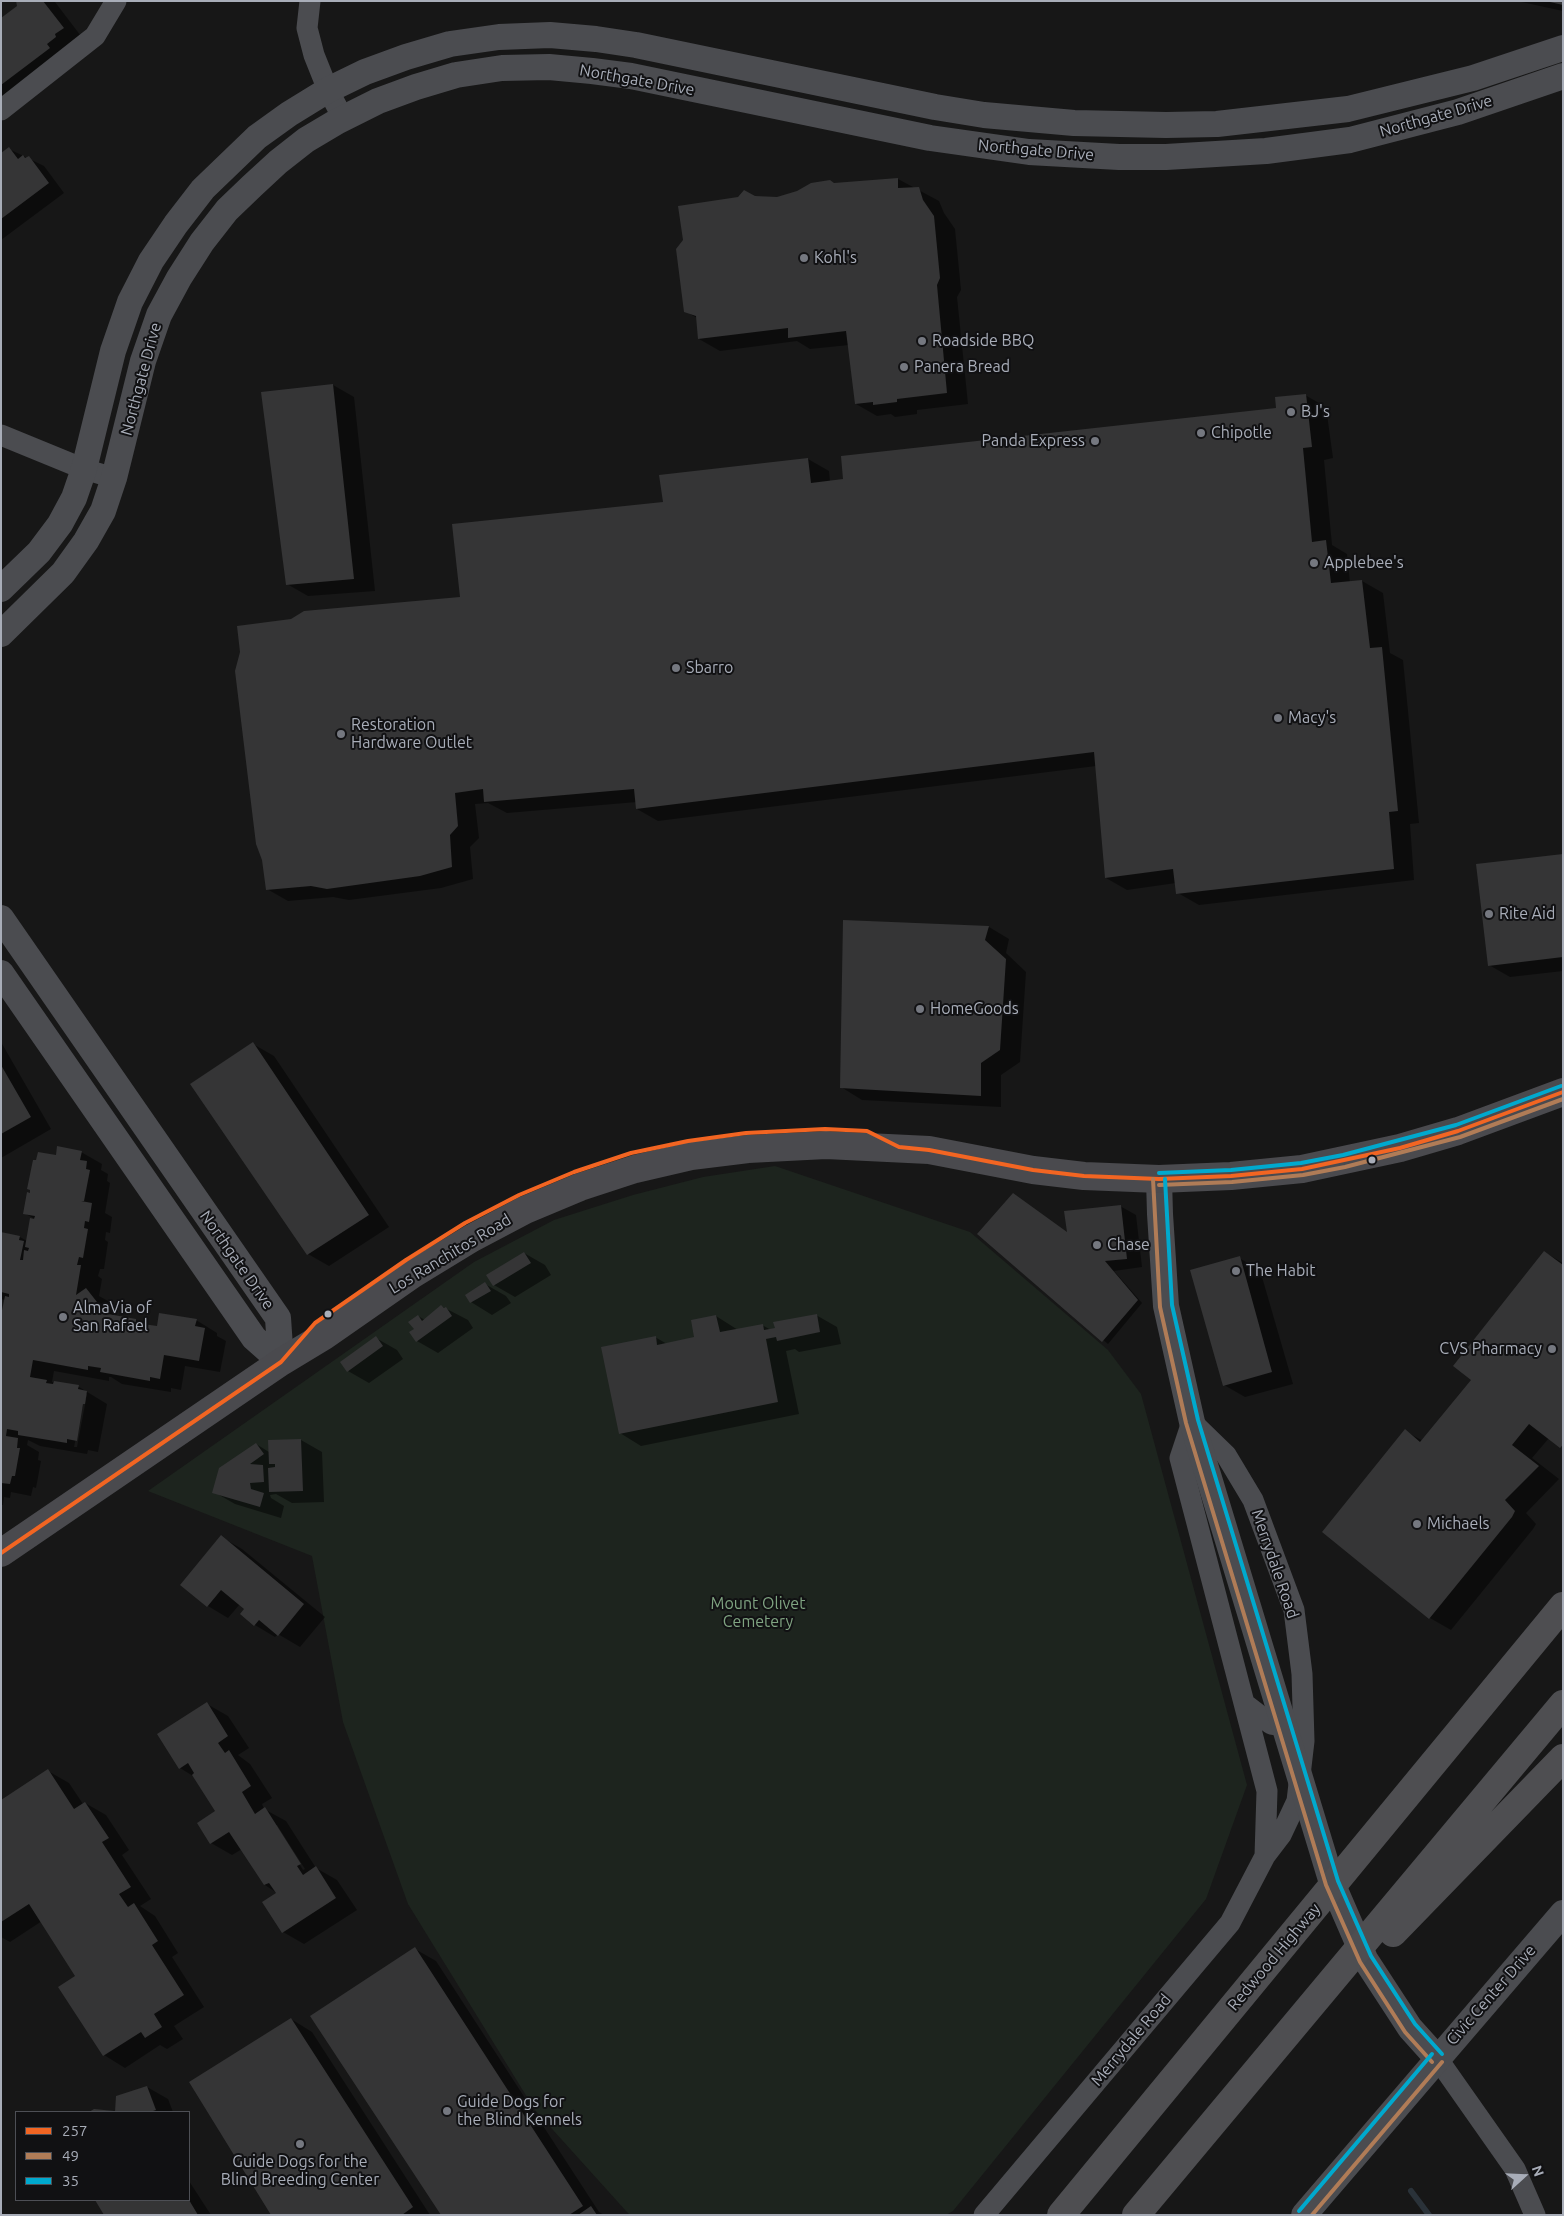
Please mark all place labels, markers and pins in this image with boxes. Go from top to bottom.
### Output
place label: Kohl's [814,248,857,268]
marker: Kohl's [798,252,810,264]
place label: Roadside BBQ [932,331,1034,351]
marker: Roadside BBQ [916,335,928,347]
place label: Panera Bread [914,357,1010,377]
marker: Panera Bread [898,361,910,373]
place label: BJ's [1301,402,1330,422]
marker: BJ's [1285,406,1297,418]
place label: Chipotle [1211,423,1272,443]
marker: Chipotle [1195,427,1207,439]
place label: Panda Express [982,431,1085,451]
marker: Panda Express [1089,435,1101,447]
place label: Applebee's [1324,553,1404,573]
marker: Applebee's [1308,557,1320,569]
place label: Sbarro [686,658,733,678]
marker: Sbarro [670,662,682,674]
place label: Macy's [1288,708,1336,728]
marker: Macy's [1272,712,1284,724]
place label: Restoration Hardware Outlet [351,715,472,753]
marker: Restoration Hardware Outlet [335,728,347,740]
place label: Rite Aid [1499,904,1555,924]
marker: Rite Aid [1483,908,1495,920]
place label: HomeGoods [930,999,1019,1019]
marker: HomeGoods [914,1003,926,1015]
unlabelled marker [1367,1155,1377,1165]
place label: Chase [1107,1235,1150,1255]
marker: Chase [1091,1239,1103,1251]
place label: The Habit [1246,1261,1315,1281]
marker: The Habit [1230,1265,1242,1277]
place label: AlmaVia of San Rafael [73,1298,152,1336]
unlabelled marker [323,1309,333,1319]
marker: AlmaVia of San Rafael [57,1311,69,1323]
place label: CVS Pharmacy [1439,1339,1542,1359]
marker: CVS Pharmacy [1546,1343,1558,1355]
place label: Michaels [1427,1514,1490,1534]
marker: Michaels [1411,1518,1423,1530]
place label: Guide Dogs for the Blind Kennels [457,2092,582,2130]
marker: Guide Dogs for the Blind Kennels [441,2105,453,2117]
marker: Guide Dogs for the Blind Breeding Center [294,2138,306,2150]
place label: Guide Dogs for the Blind Breeding Center [221,2152,379,2190]

